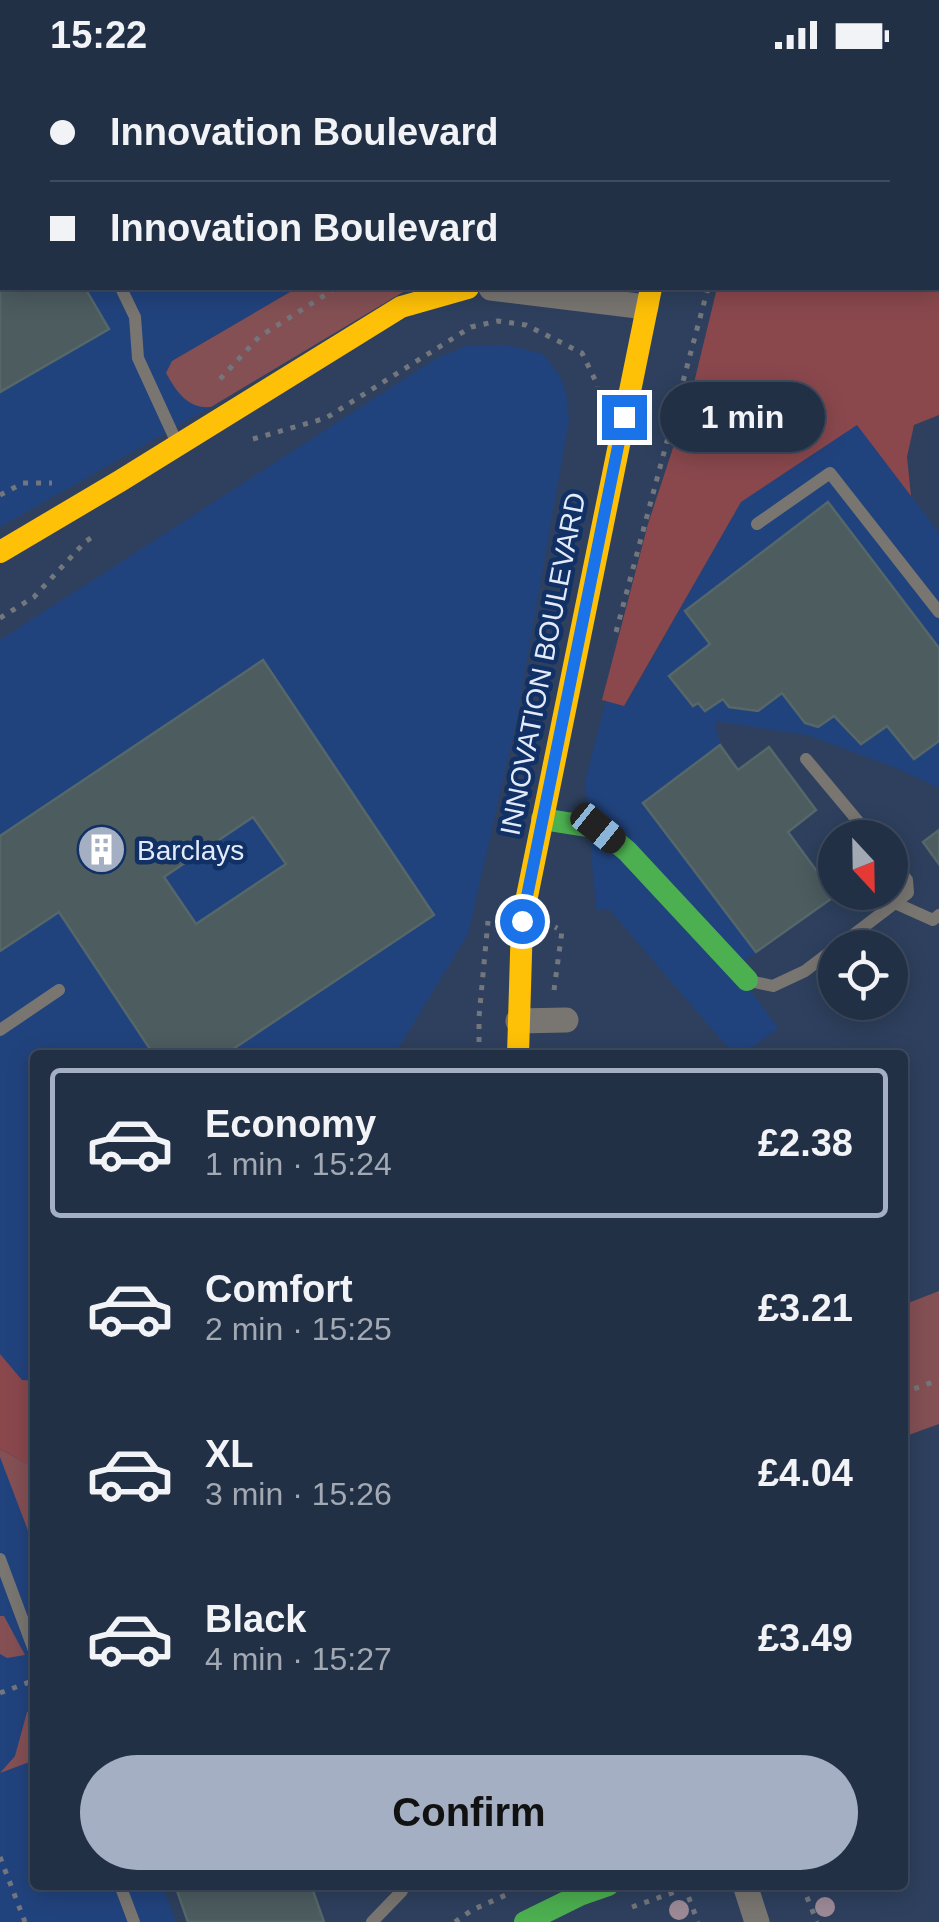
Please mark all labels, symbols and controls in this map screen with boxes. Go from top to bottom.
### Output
text: 15:22 [50,14,147,56]
text: Innovation Boulevard [110,111,498,153]
text: Innovation Boulevard [110,207,498,249]
callout: 1 min [659,382,824,452]
route end [602,395,647,440]
text: 1 min [701,399,784,435]
street label: INNOVATION BOULEVARD [495,490,591,838]
car [565,797,631,859]
north arrow [818,820,908,910]
map controls [818,820,908,1020]
building icon: Barclays [76,824,128,876]
place label: Barclays [137,835,244,866]
route start [500,899,545,944]
button: locate [818,930,908,1020]
icon: car [85,1098,175,1188]
text: Economy [205,1103,376,1145]
text: £2.38 [758,1122,853,1164]
text: 1 min · 15:24 [205,1146,392,1182]
icon: car [85,1263,175,1353]
text: Comfort [205,1268,353,1310]
text: £3.21 [758,1287,853,1329]
text: 2 min · 15:25 [205,1311,392,1347]
icon: car [85,1428,175,1518]
text: XL [205,1433,254,1475]
text: £4.04 [758,1452,853,1494]
text: 3 min · 15:26 [205,1476,392,1512]
icon: car [85,1593,175,1683]
text: Black [205,1598,306,1640]
text: £3.49 [758,1617,853,1659]
text: 4 min · 15:27 [205,1641,392,1677]
button: Confirm [80,1755,858,1870]

